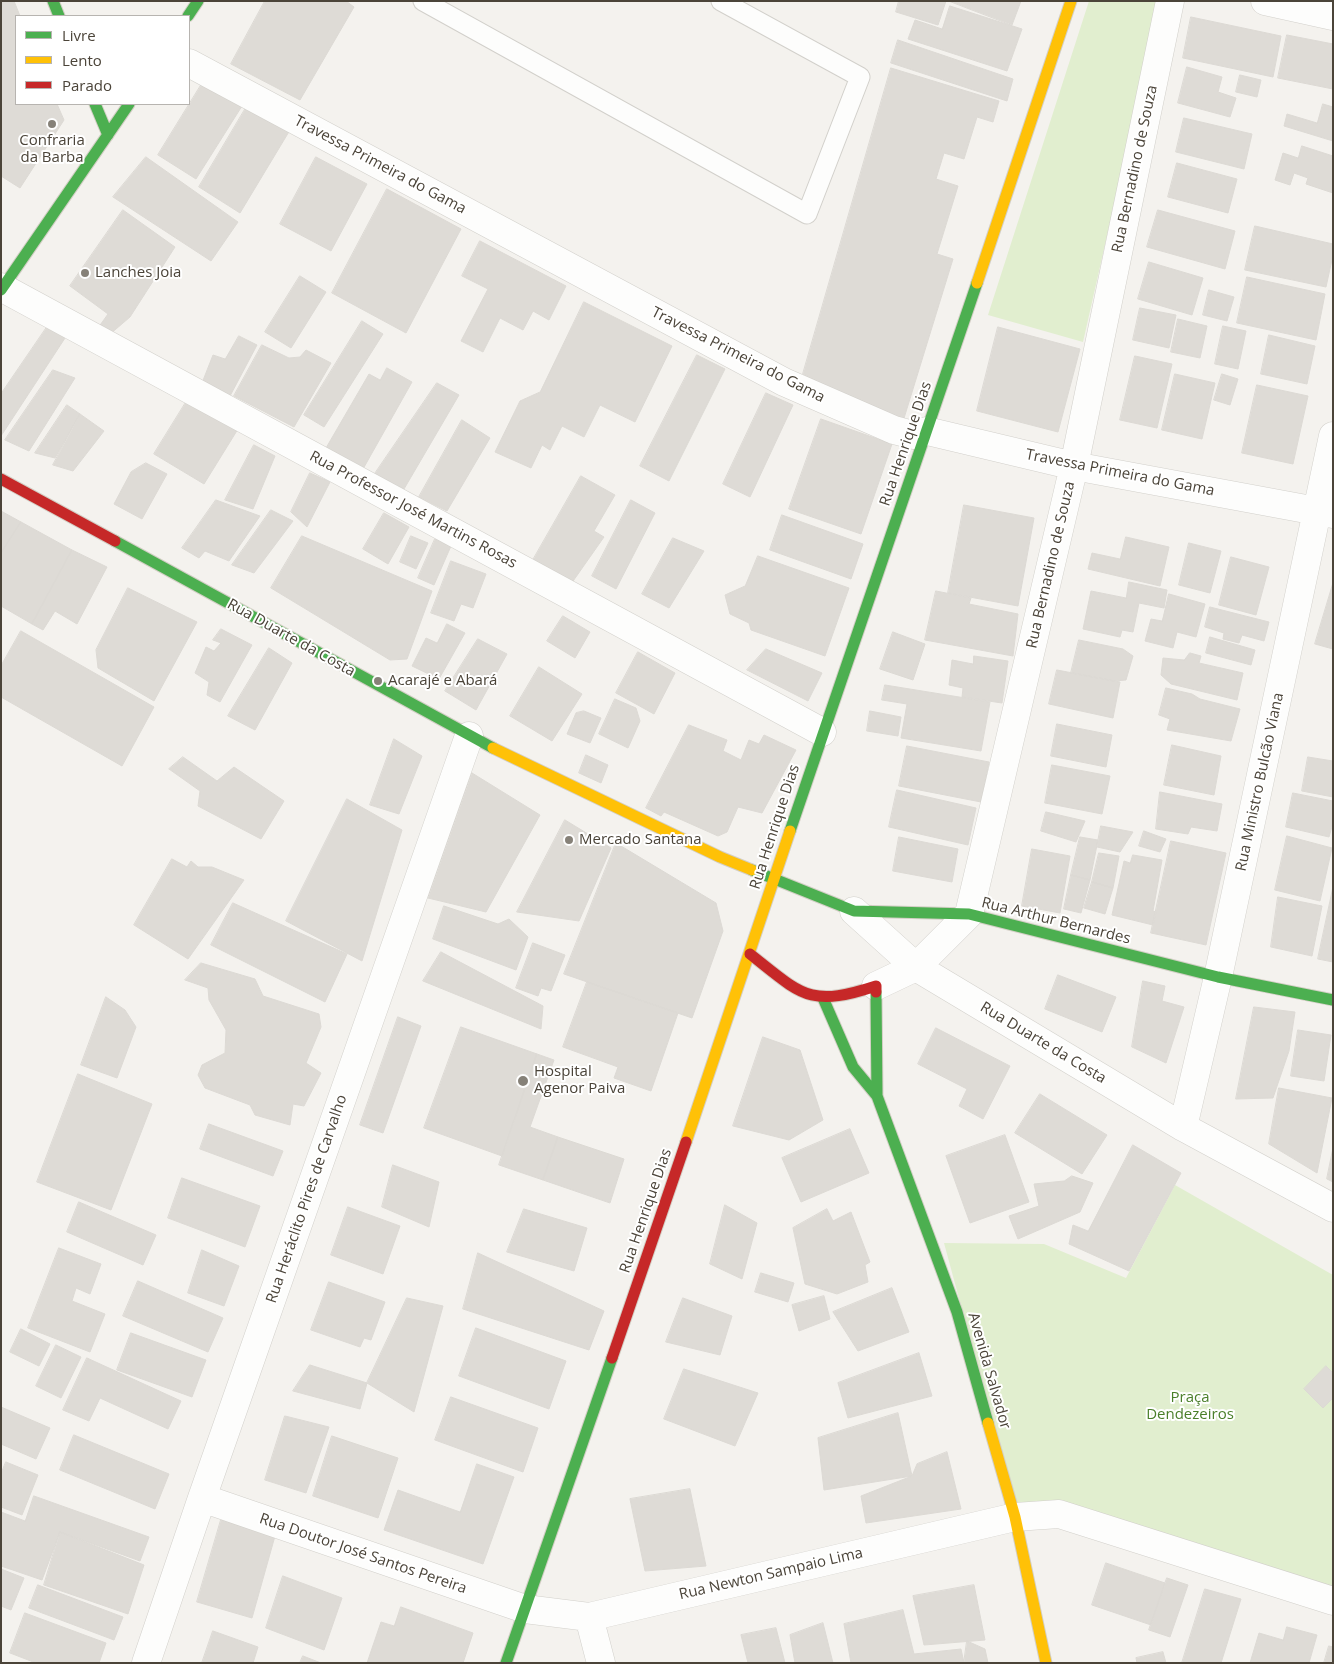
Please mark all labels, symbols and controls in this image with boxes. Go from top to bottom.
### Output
legend [15,15,190,105]
text: Livre [62,25,96,45]
text: Lento [62,50,102,70]
text: Parado [62,75,112,95]
street label: Rua Bernadino de Souza [1108,84,1162,254]
street label: Travessa Primeira do Gama [291,112,469,218]
marker: Confraria da Barba [46,118,58,130]
place label: Confraria da Barba [19,132,85,167]
place label: Lanches Joia [95,264,181,282]
marker: Lanches Joia [79,267,91,279]
street label: Travessa Primeira do Gama [648,303,828,407]
street label: Rua Henrique Dias [876,380,936,508]
street label: Travessa Primeira do Gama [1024,446,1216,500]
street label: Rua Professor José Martins Rosas [306,447,520,573]
street label: Rua Bernadino de Souza [1023,480,1079,650]
street label: Rua Duarte da Costa [224,595,358,681]
place label: Acarajé e Abará [388,672,497,690]
marker: Acarajé e Abará [372,675,384,687]
street label: Rua Ministro Bulcão Viana [1232,691,1288,873]
street label: Rua Henrique Dias [746,762,804,892]
place label: Mercado Santana [579,831,702,849]
marker: Mercado Santana [563,834,575,846]
street label: Rua Arthur Bernardes [980,894,1132,948]
street label: Rua Duarte da Costa [977,998,1109,1088]
place label: Hospital Agenor Paiva [534,1063,625,1098]
marker: Hospital Agenor Paiva [516,1074,530,1088]
street label: Rua Heráclito Pires de Carvalho [263,1092,351,1306]
street label: Rua Henrique Dias [616,1147,676,1275]
street label: Avenida Salvador [964,1311,1014,1431]
park label: Praça Dendezeiros [1146,1389,1234,1424]
street label: Rua Doutor José Santos Pereira [257,1510,469,1598]
street label: Rua Newton Sampaio Lima [677,1544,865,1604]

